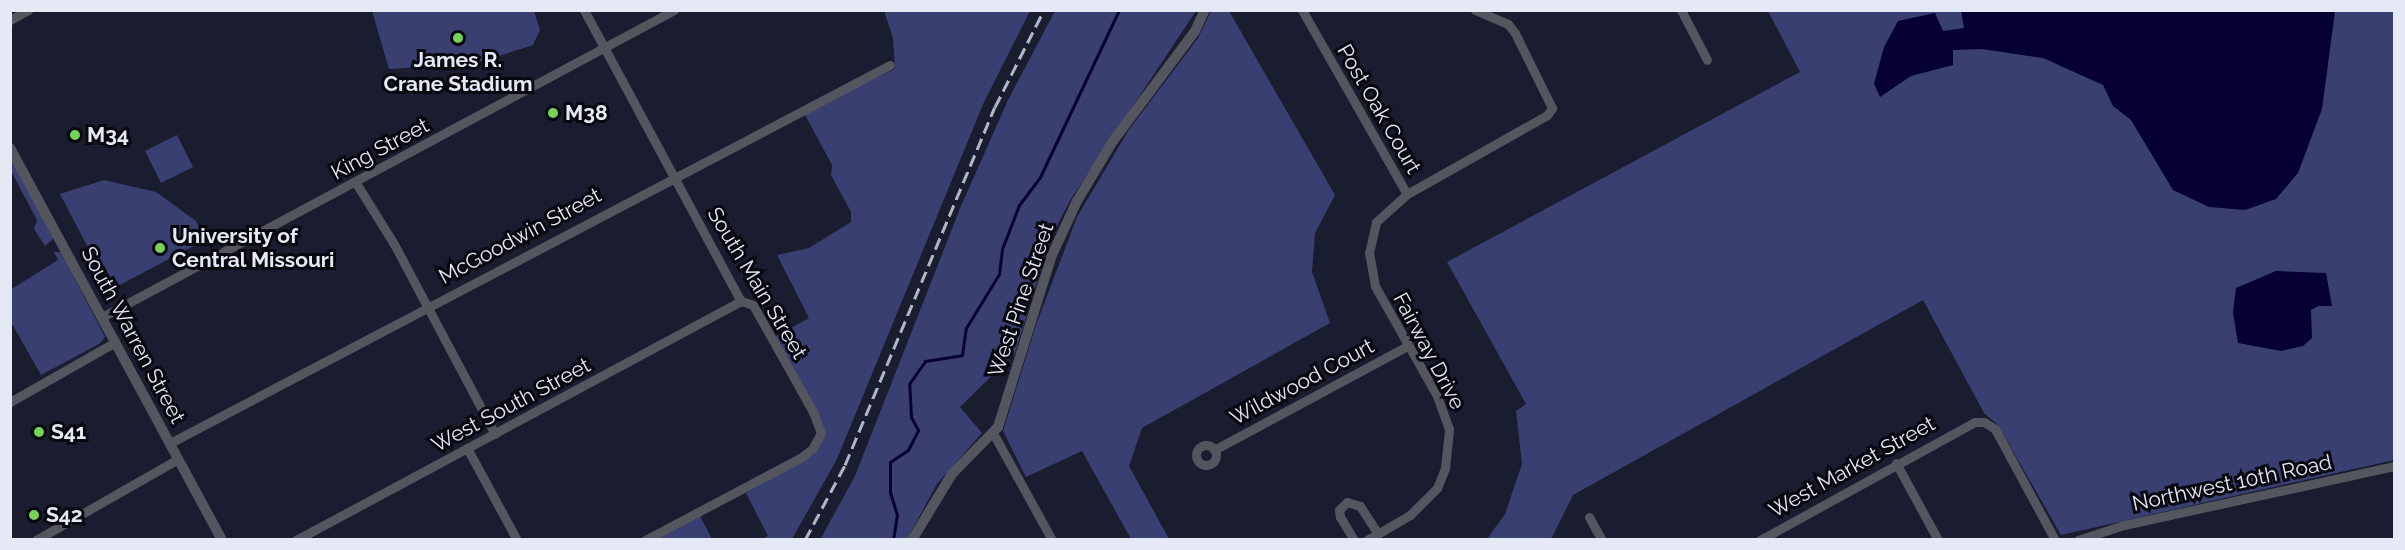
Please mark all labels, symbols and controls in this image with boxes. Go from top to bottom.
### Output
marker: James R. Crane Stadium [451,31,465,45]
street label: Post Oak Court [1332,40,1426,178]
place label: James R. Crane Stadium [384,47,532,97]
place label: M38 [565,100,608,126]
marker: M38 [546,106,560,120]
street label: King Street [327,113,433,185]
place label: M34 [87,122,129,148]
marker: M34 [68,128,82,142]
street label: McGoodwin Street [435,183,605,289]
street label: South Main Street [702,203,812,363]
street label: West Pine Street [983,220,1059,380]
place label: University of Central Missouri [172,223,335,273]
marker: University of Central Missouri [153,241,167,255]
street label: South Warren Street [76,242,190,428]
street label: Fairway Drive [1388,288,1470,414]
street label: Wildwood Court [1226,334,1378,430]
street label: West South Street [427,353,595,457]
street label: West Market Street [1765,411,1939,523]
place label: S41 [51,419,86,445]
marker: S41 [32,425,46,439]
street label: Northwest 10th Road [2130,450,2334,516]
place label: S42 [46,502,83,528]
marker: S42 [27,508,41,522]

